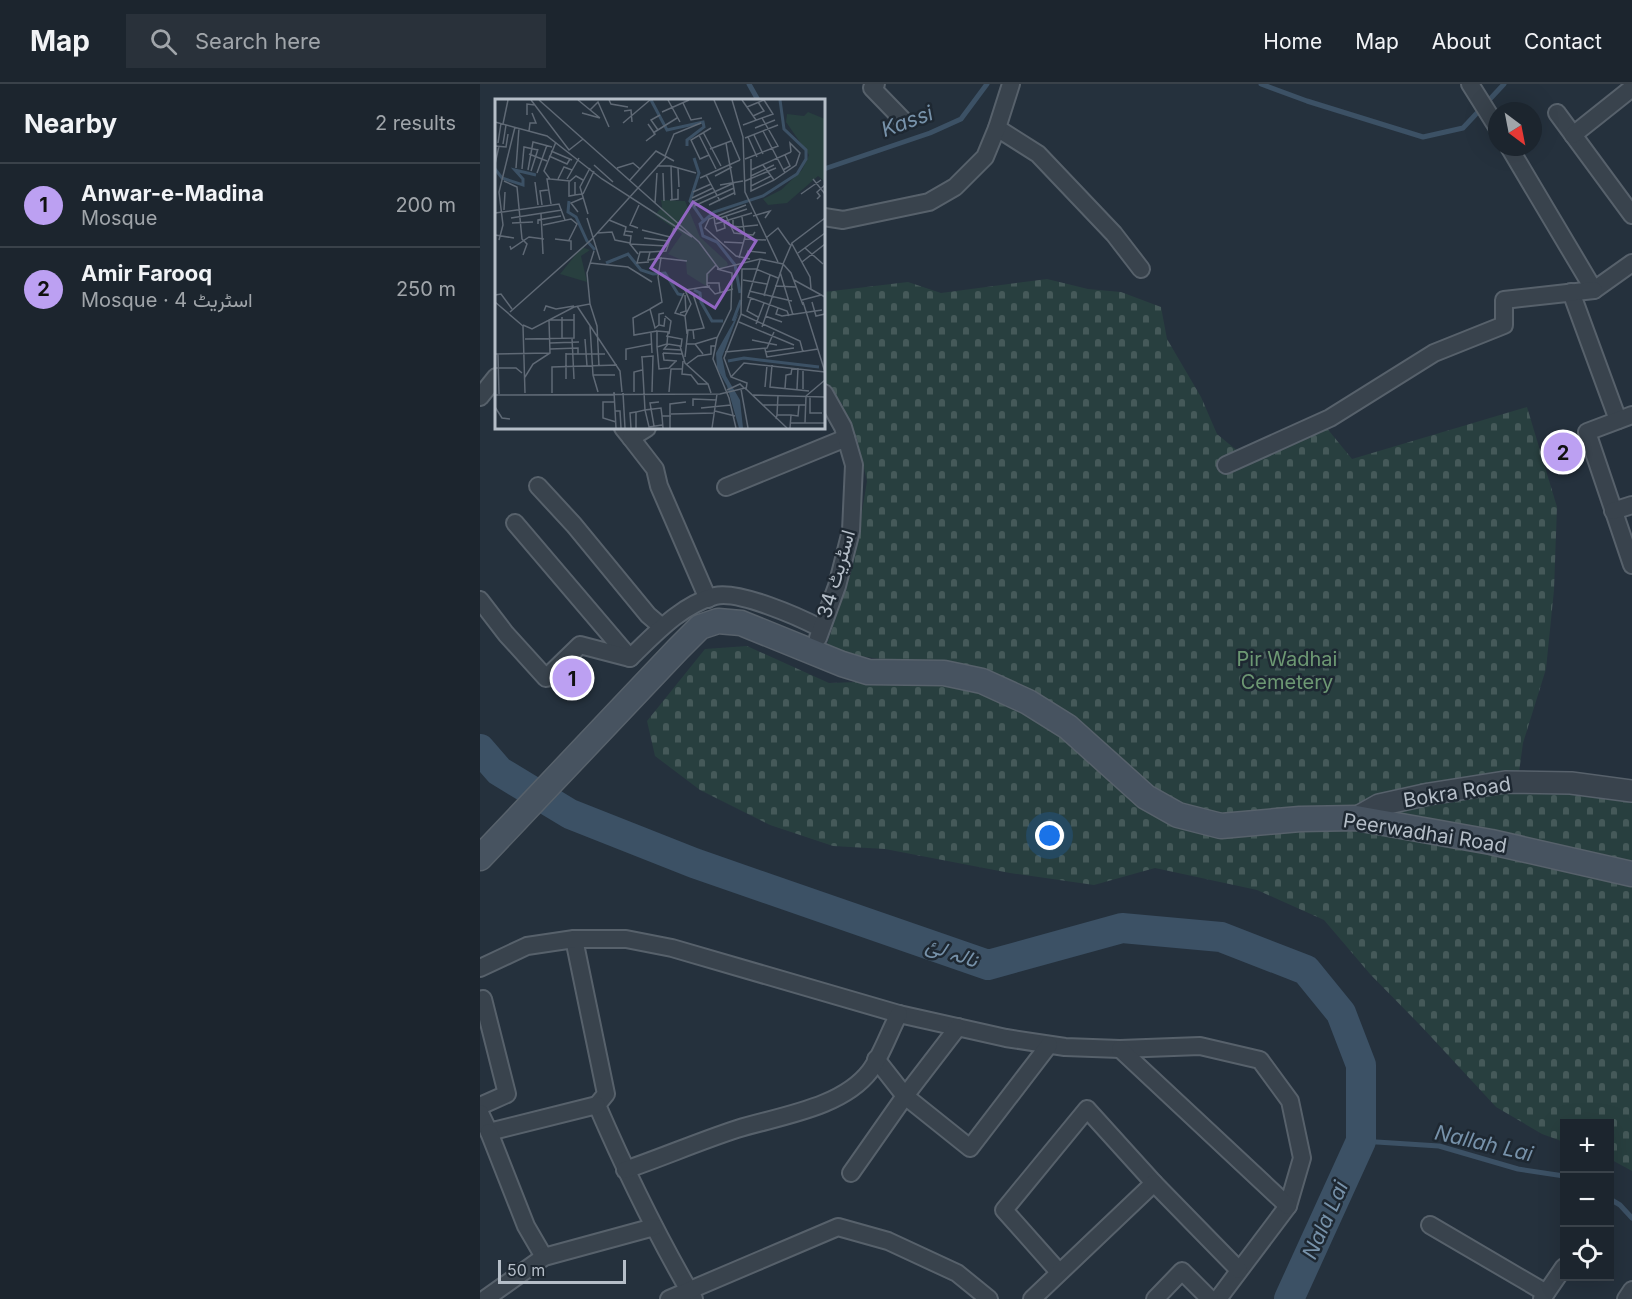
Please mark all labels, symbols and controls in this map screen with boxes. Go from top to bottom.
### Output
search box [126,14,546,68]
text: Map [30,24,90,58]
icon: search [147,25,180,58]
text: Search here [195,28,321,54]
text: Home [1263,29,1322,54]
text: Map [1355,29,1399,54]
text: About [1432,29,1491,54]
text: Contact [1524,29,1602,54]
inset map [495,99,825,429]
water label: Kassi [878,100,937,142]
north arrow [1488,102,1542,156]
text: Nearby [24,108,117,139]
text: 2 results [375,111,456,135]
text: Anwar-e-Madina [81,180,264,206]
text: 1 [39,193,48,217]
text: 200 m [395,193,456,217]
text: Mosque [81,206,157,230]
text: Amir Farooq [81,260,212,286]
text: 2 [37,277,50,301]
text: 250 m [396,277,456,301]
text: Mosque · اسٹریٹ 4 [81,288,253,312]
pin: 2 [1544,430,1582,475]
street label: اسٹریٹ 34 [812,527,861,621]
park label: Pir Wadhai Cemetery [1237,647,1337,694]
pin: 1 [552,656,592,700]
street label: Bokra Road [1401,772,1513,812]
street label: Peerwadhai Road [1341,808,1509,858]
your location [1035,821,1064,850]
water label: نالہ لئ [923,932,982,974]
map controls [1560,1119,1614,1281]
button: + [1560,1119,1614,1173]
water label: Nallah Lai [1432,1120,1536,1167]
button: − [1560,1173,1614,1227]
water label: Nala Lai [1297,1176,1354,1263]
button: locate [1560,1227,1614,1281]
scale bar [498,1257,626,1284]
text: 50 m [507,1260,545,1280]

